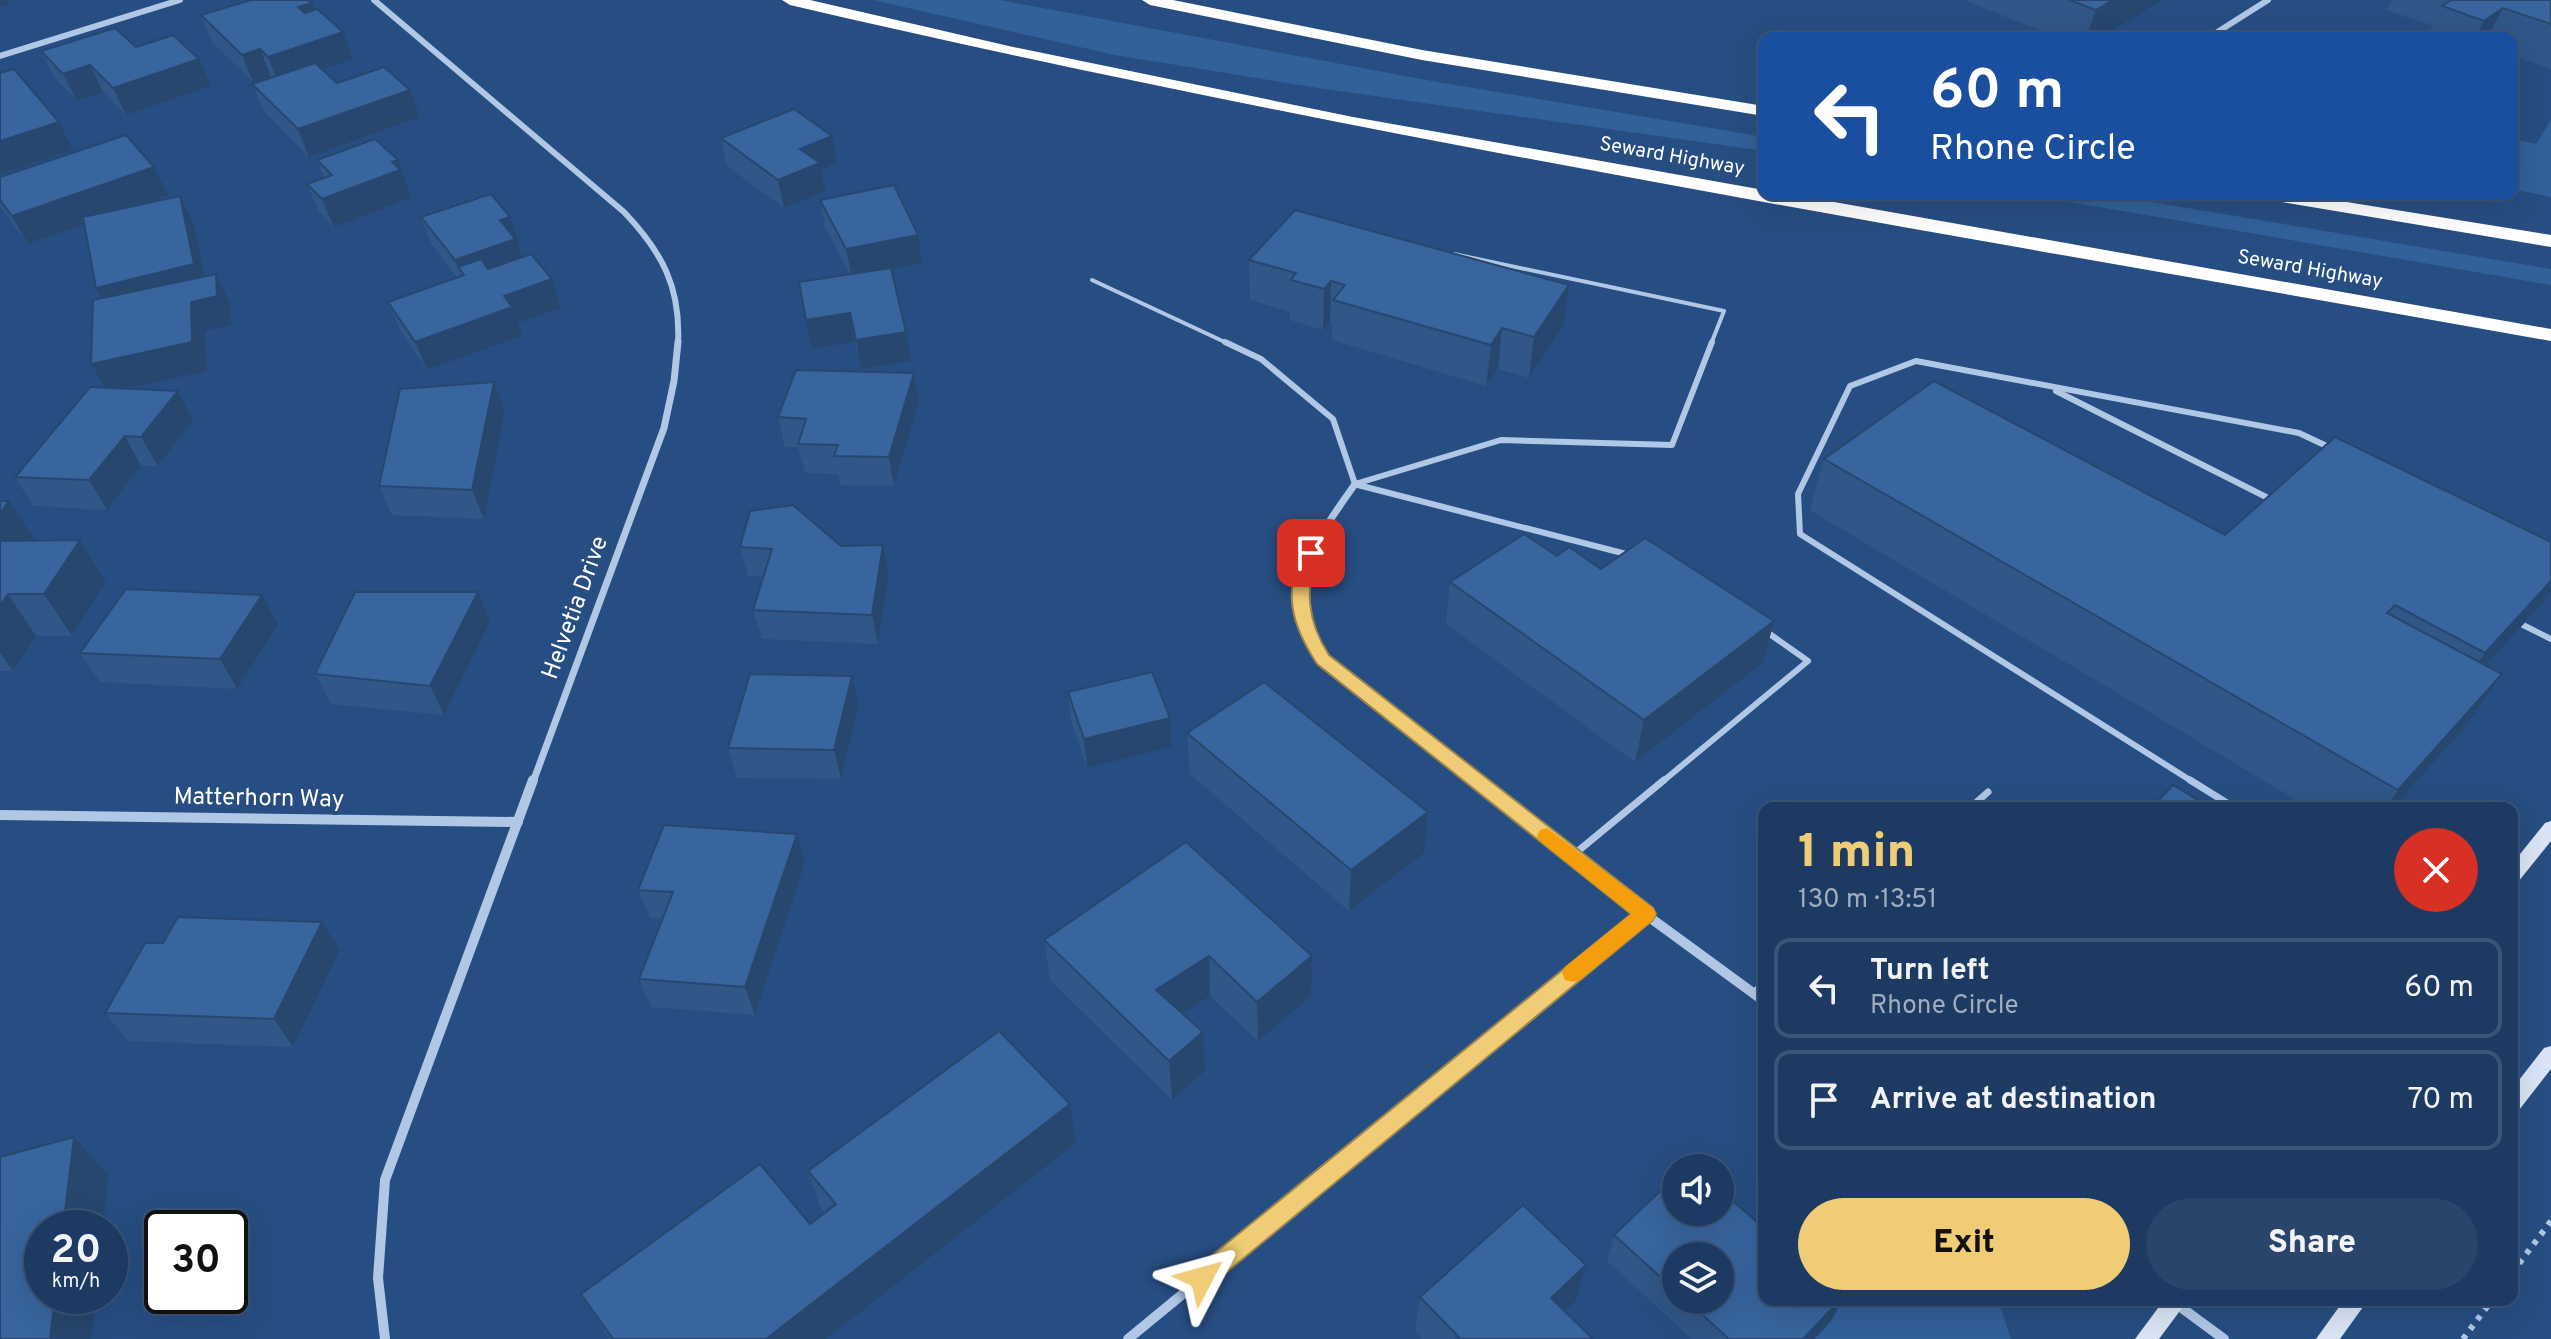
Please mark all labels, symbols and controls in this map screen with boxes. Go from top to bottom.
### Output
text: 60 m [1930,58,2064,128]
icon: left [1798,64,1902,168]
text: Rhone Circle [1930,127,2136,173]
street label: Seward Highway [1597,131,1747,183]
street label: Seward Highway [2235,244,2385,296]
pin [1277,519,1345,587]
icon: arrive [1289,531,1333,575]
street label: Helvetia Drive [536,532,616,684]
street label: Matterhorn Way [173,783,345,815]
text: 1 min [1798,824,1915,884]
button: close [2394,828,2478,912]
text: 130 m · 13:51 [1798,884,1937,917]
text: Turn left [1870,953,1990,990]
icon: left [1802,966,1846,1010]
text: 60 m [2404,970,2474,1007]
text: Rhone Circle [1870,990,2019,1023]
icon: arrive [1802,1078,1846,1122]
text: Arrive at destination [1870,1082,2156,1119]
text: 70 m [2408,1082,2474,1119]
map controls [1662,1154,1734,1314]
button: sound [1662,1154,1734,1226]
button: Exit [1798,1198,2130,1290]
button: Share [2146,1198,2478,1290]
speed limit sign: 30 [144,1210,248,1314]
text: 20 [51,1227,101,1277]
position arrow [1160,1236,1244,1320]
button: layers [1662,1242,1734,1314]
text: km/h [52,1269,100,1295]

